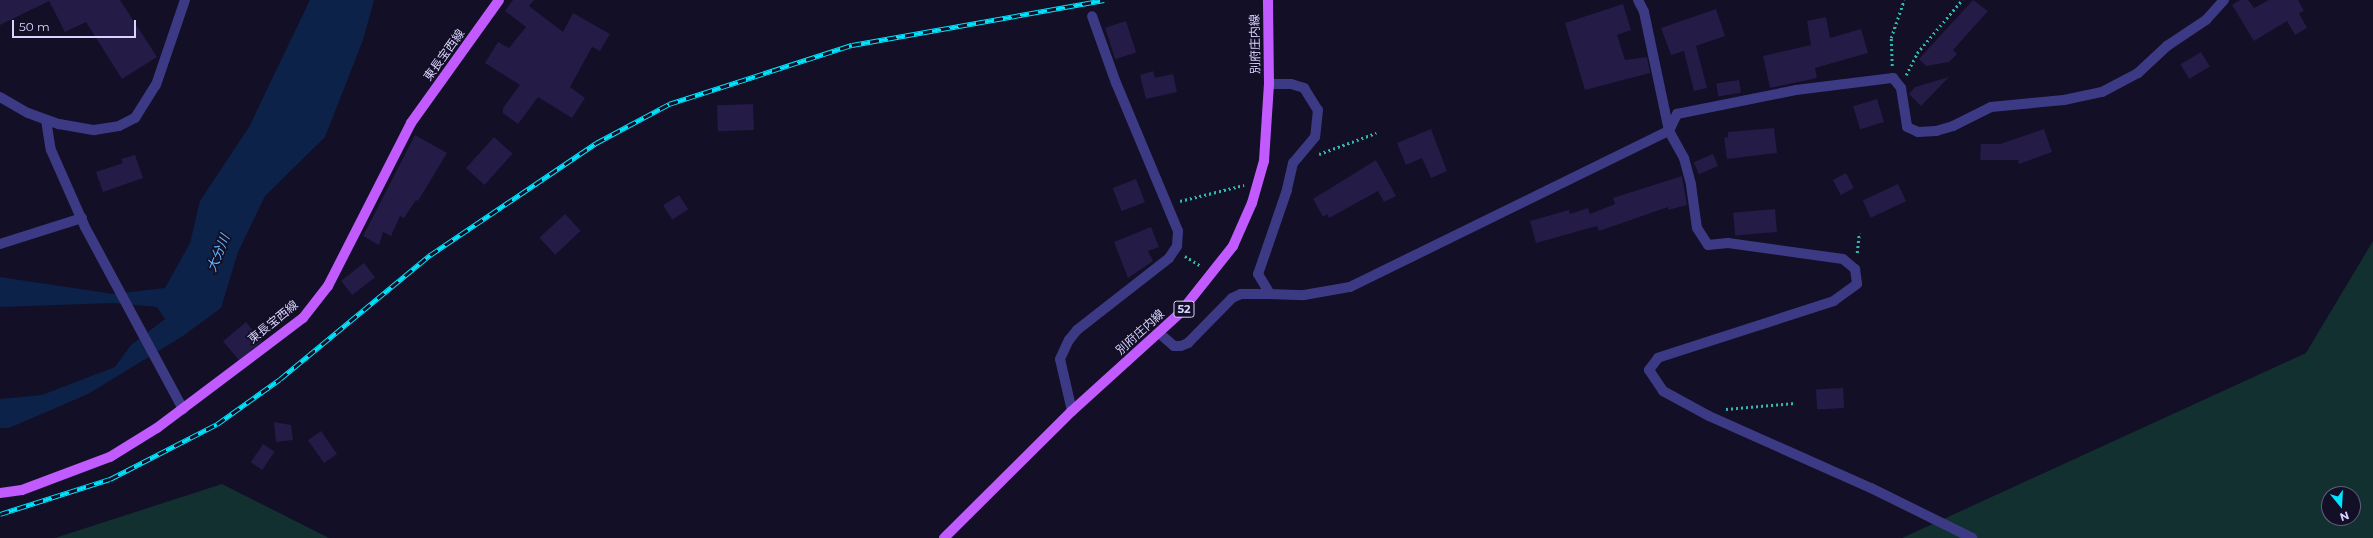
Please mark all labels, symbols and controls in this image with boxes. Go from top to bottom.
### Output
scale bar [14,12,138,38]
street label: 別府庄内線 [1247,14,1263,74]
text: 50 m [19,19,50,34]
street label: 東長宝西線 [421,26,467,84]
water label: 大分川 [203,232,233,274]
street label: 東長宝西線 [245,298,301,346]
road number: 52 [1173,300,1195,318]
street label: 別府庄内線 [1113,307,1167,357]
north arrow [2321,486,2361,526]
text: N [2338,508,2351,524]

